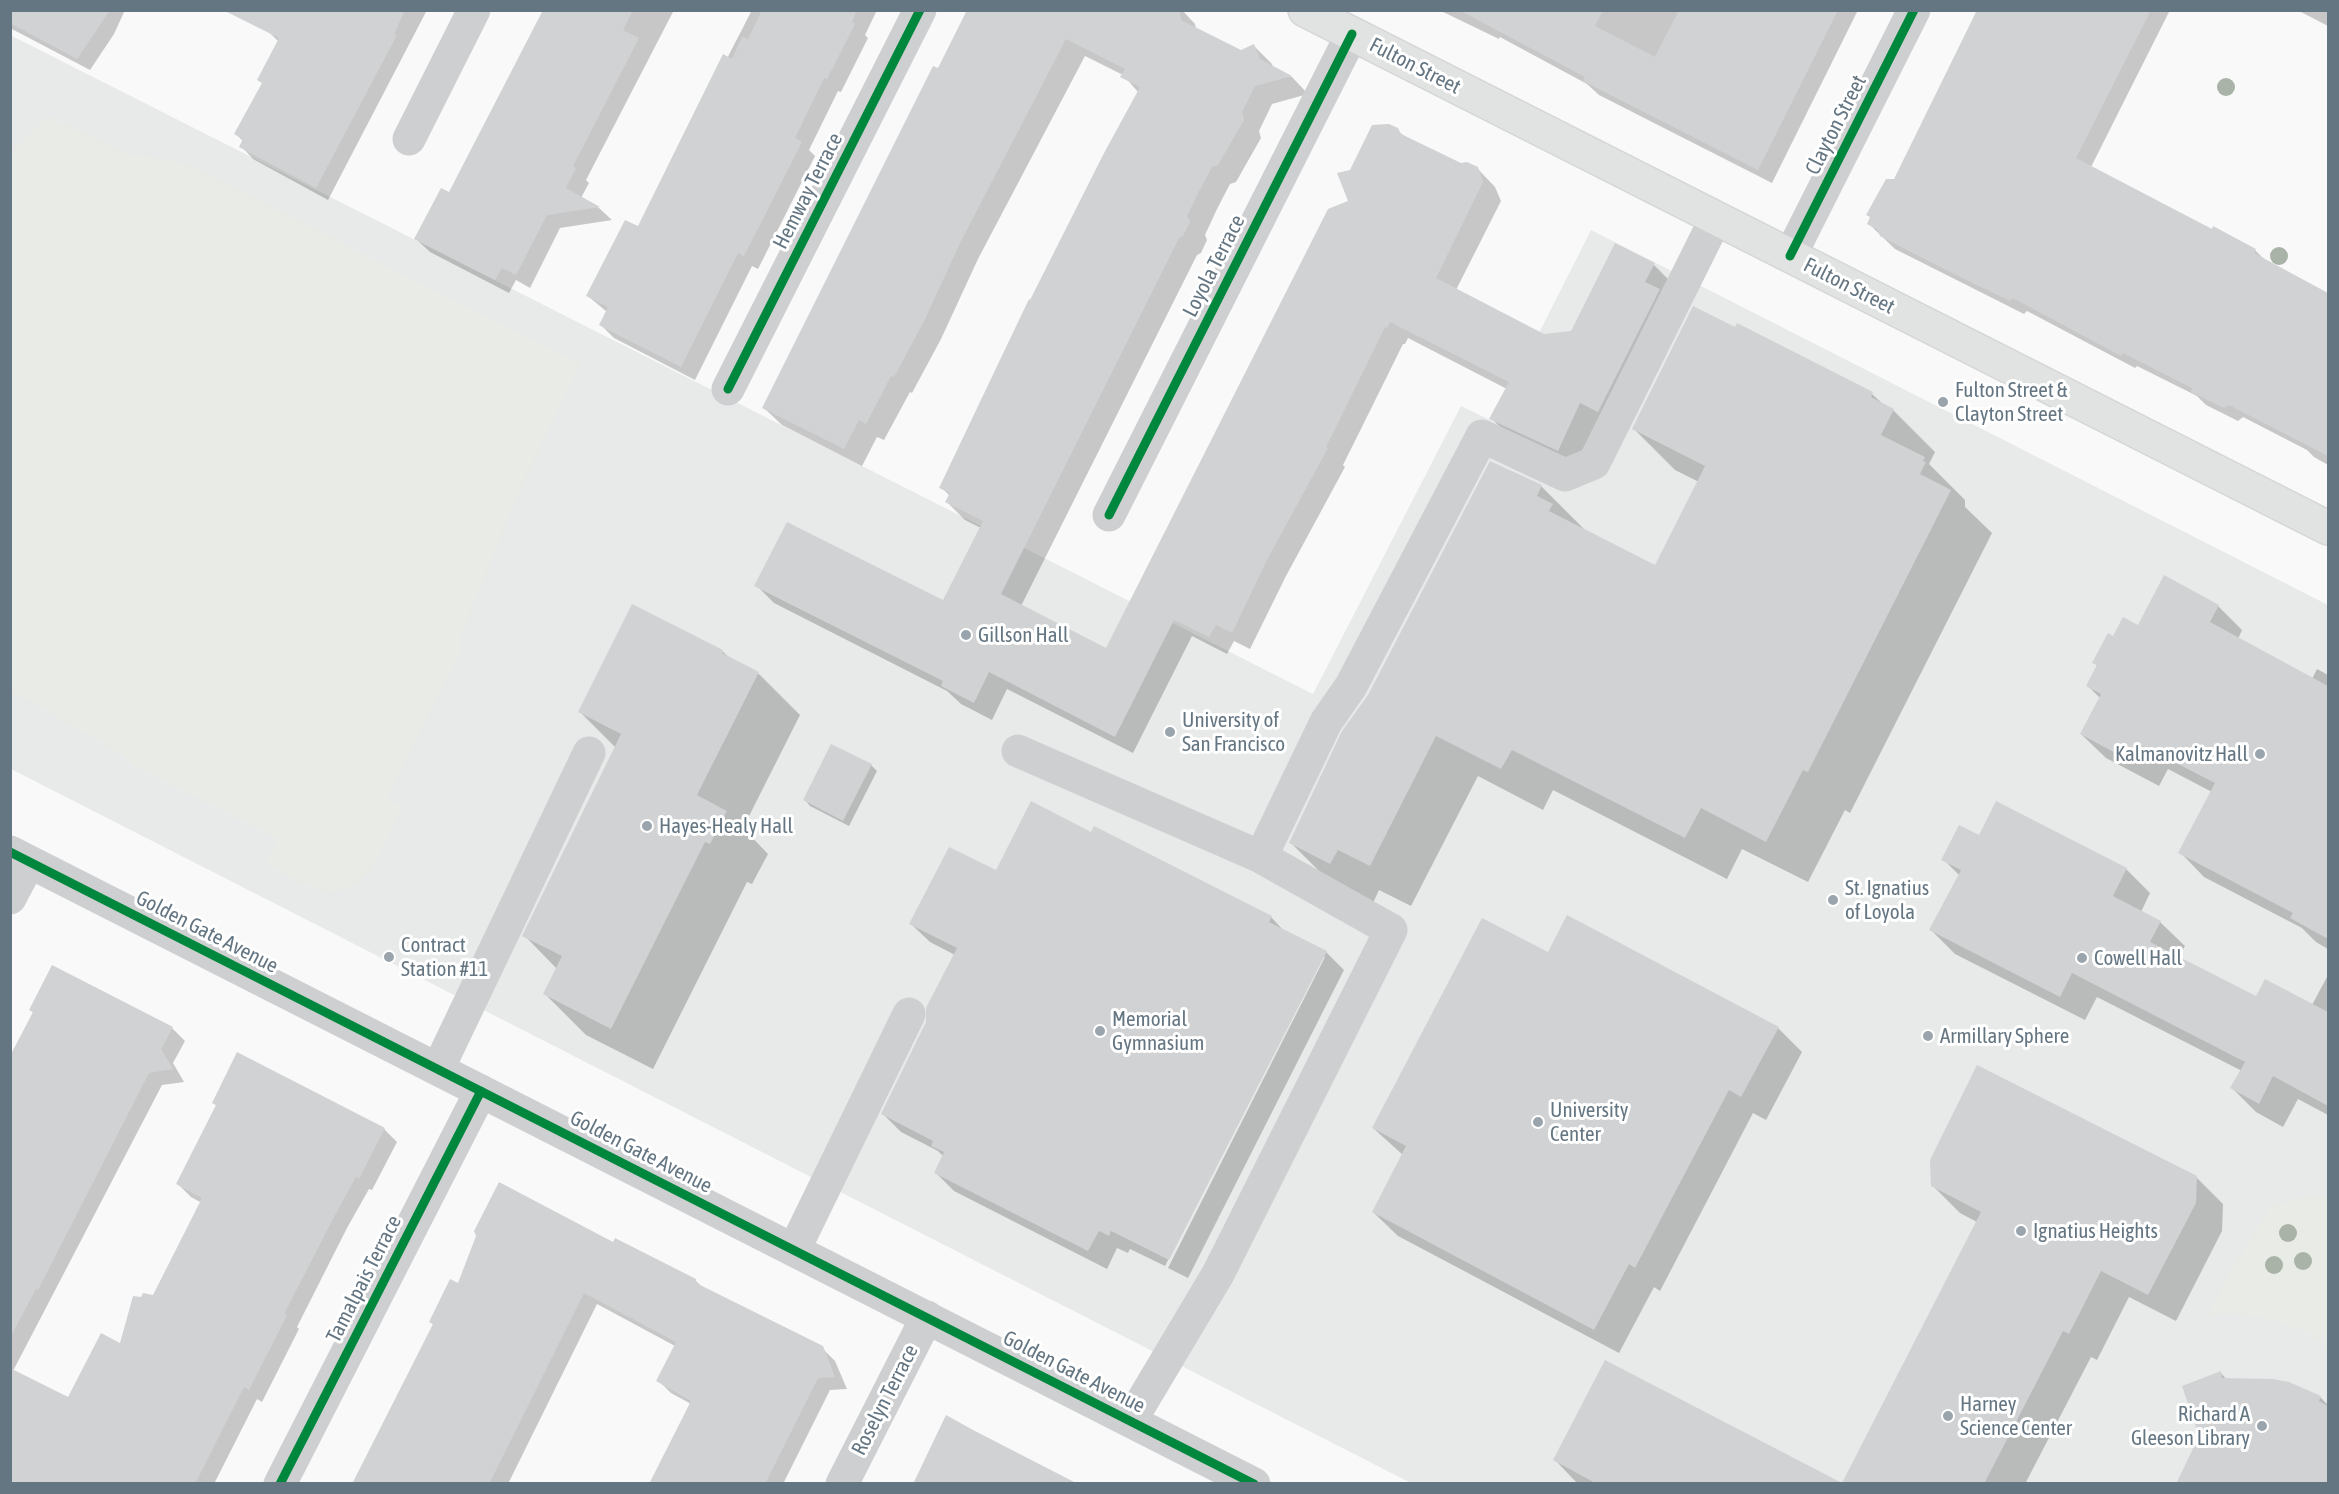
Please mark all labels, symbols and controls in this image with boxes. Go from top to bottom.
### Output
street label: Fulton Street [1365,32,1465,100]
street label: Clayton Street [1800,71,1872,179]
street label: Hemway Terrace [768,129,848,253]
street label: Loyola Terrace [1178,211,1250,321]
street label: Fulton Street [1799,252,1899,320]
place label: Fulton Street & Clayton Street [1955,377,2068,427]
marker: Fulton Street & Clayton Street [1936,395,1950,409]
place label: Gillson Hall [978,622,1069,648]
marker: Gillson Hall [959,628,973,642]
place label: University of San Francisco [1182,707,1285,757]
marker: University of San Francisco [1163,725,1177,739]
place label: Kalmanovitz Hall [2115,741,2248,767]
marker: Kalmanovitz Hall [2253,747,2267,761]
place label: Hayes-Healy Hall [659,813,793,839]
marker: Hayes-Healy Hall [640,819,654,833]
place label: St. Ignatius of Loyola [1845,875,1929,925]
street label: Golden Gate Avenue [132,885,282,979]
marker: St. Ignatius of Loyola [1826,893,1840,907]
place label: Contract Station #11 [401,932,488,982]
place label: Cowell Hall [2094,945,2182,971]
marker: Contract Station #11 [382,950,396,964]
marker: Cowell Hall [2075,951,2089,965]
place label: Memorial Gymnasium [1112,1006,1204,1056]
place label: Armillary Sphere [1940,1023,2069,1049]
marker: Memorial Gymnasium [1093,1024,1107,1038]
marker: Armillary Sphere [1921,1029,1935,1043]
place label: University Center [1550,1097,1629,1147]
street label: Golden Gate Avenue [566,1105,716,1199]
marker: University Center [1531,1115,1545,1129]
street label: Tamalpais Terrace [321,1211,407,1347]
place label: Ignatius Heights [2033,1218,2158,1244]
marker: Ignatius Heights [2014,1224,2028,1238]
street label: Golden Gate Avenue [999,1325,1149,1419]
street label: Roselyn Terrace [846,1340,924,1460]
place label: Harney Science Center [1960,1391,2072,1441]
place label: Richard A Gleeson Library [2131,1401,2250,1451]
marker: Harney Science Center [1941,1409,1955,1423]
marker: Richard A Gleeson Library [2255,1419,2269,1433]

